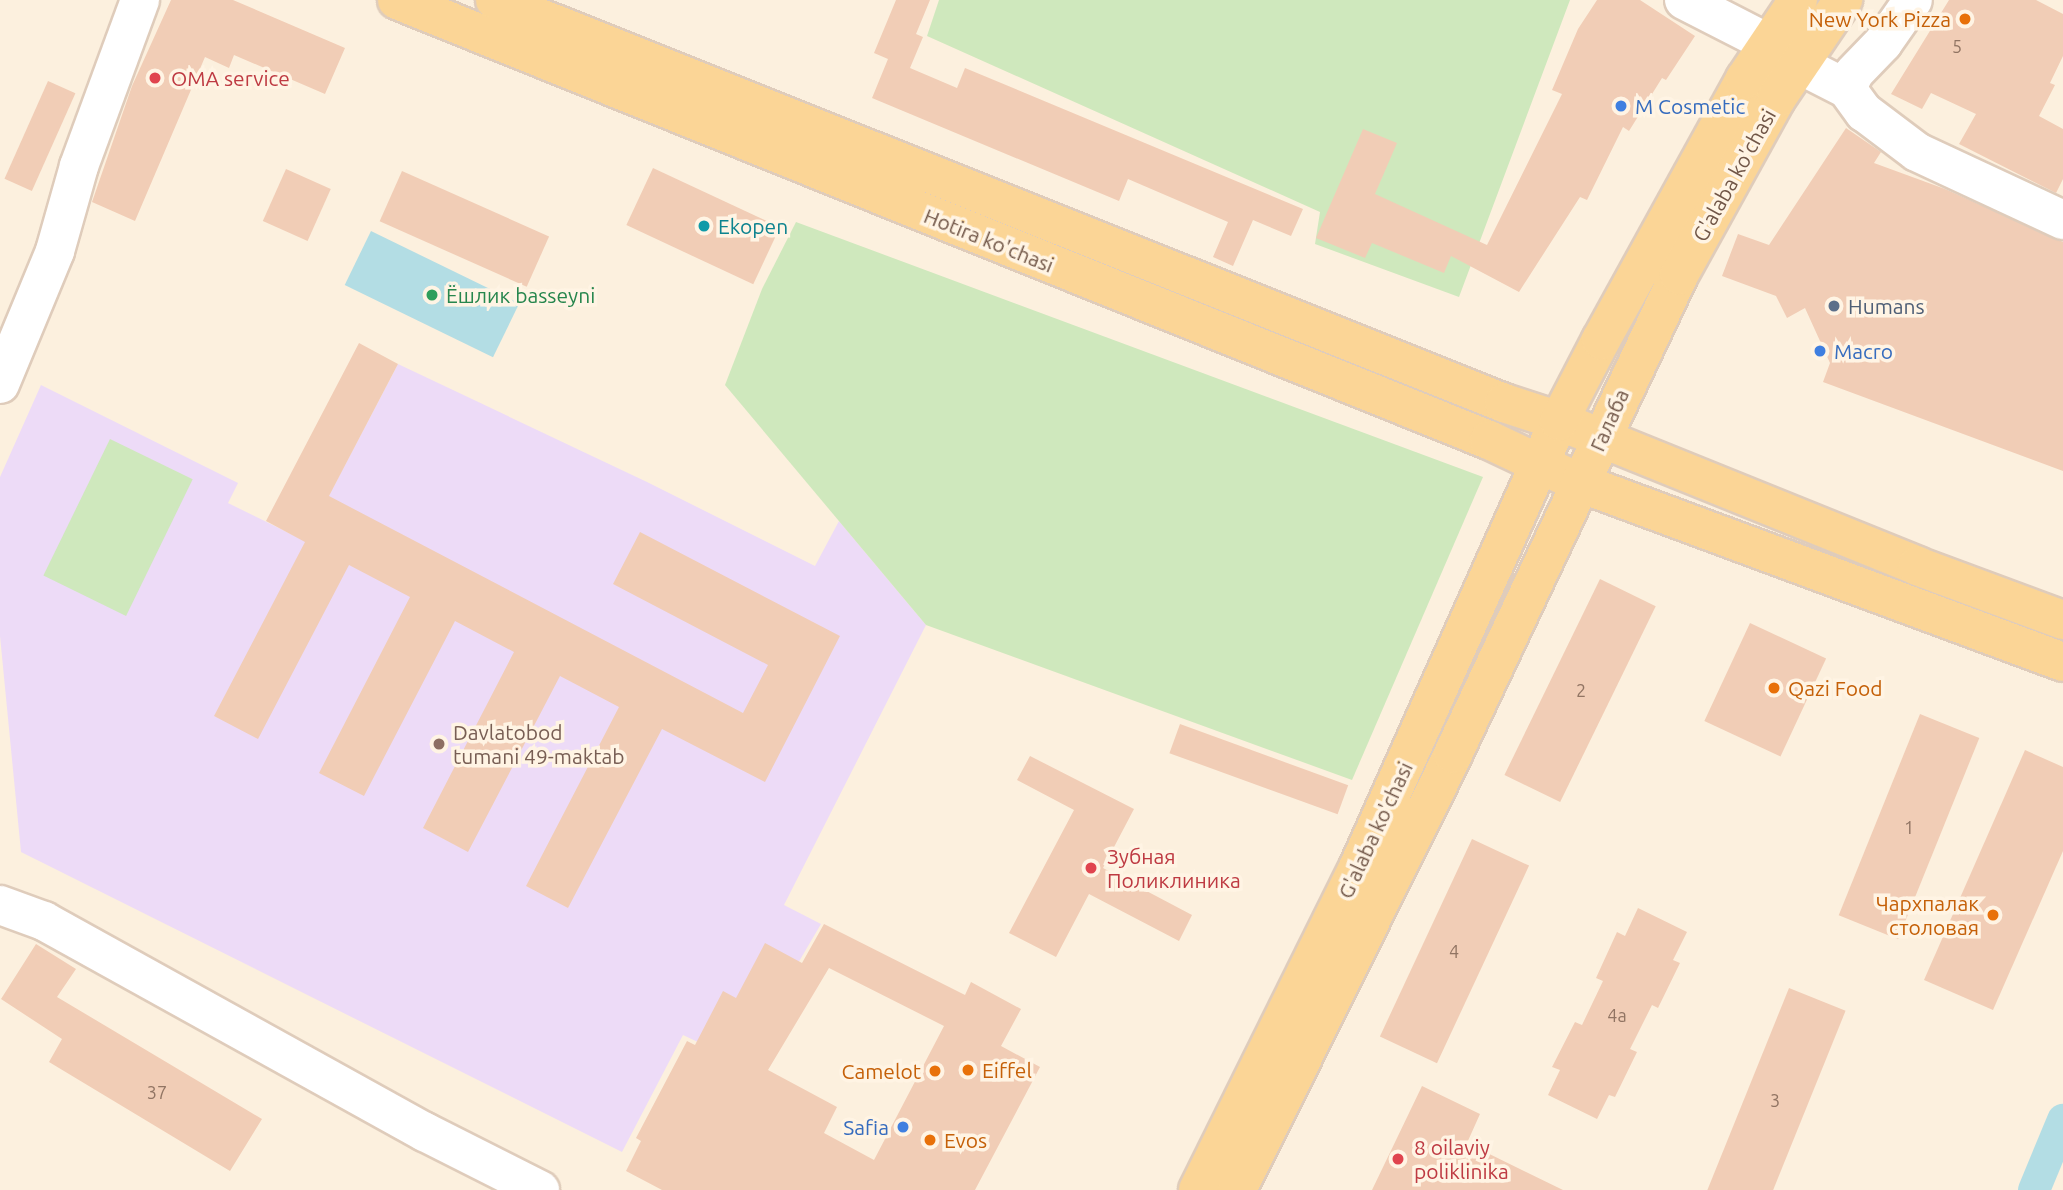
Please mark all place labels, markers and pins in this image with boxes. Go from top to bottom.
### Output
place label: New York Pizza [1809,6,1951,32]
marker: New York Pizza [1957,11,1973,27]
place label: OMA service [171,65,290,91]
marker: OMA service [145,68,165,88]
place label: M Cosmetic [1635,93,1745,119]
marker: M Cosmetic [1613,98,1629,114]
place label: Ekopen [718,213,788,239]
marker: Ekopen [696,218,712,234]
place label: Ёшлик basseyni [446,282,595,308]
marker: Ёшлик basseyni [424,287,440,303]
place label: Humans [1848,293,1925,319]
marker: Humans [1826,298,1842,314]
place label: Macro [1834,338,1893,364]
marker: Macro [1812,343,1828,359]
place label: Qazi Food [1788,675,1883,701]
marker: Qazi Food [1766,680,1782,696]
place label: Davlatobod tumani 49-maktab [453,719,625,769]
marker: Davlatobod tumani 49-maktab [431,736,447,752]
place label: Зубная Поликлиника [1107,843,1241,893]
marker: Зубная Поликлиника [1081,858,1101,878]
place label: Чархпалак столовая [1876,890,1979,940]
marker: Чархпалак столовая [1985,907,2001,923]
place label: Eiffel [982,1057,1032,1083]
place label: Camelot [842,1058,921,1084]
marker: Eiffel [960,1062,976,1078]
marker: Camelot [927,1063,943,1079]
place label: Safia [843,1114,889,1140]
marker: Safia [895,1119,911,1135]
place label: Evos [944,1127,987,1153]
marker: Evos [922,1132,938,1148]
place label: 8 oilaviy poliklinika [1414,1134,1509,1184]
marker: 8 oilaviy poliklinika [1388,1149,1408,1169]

